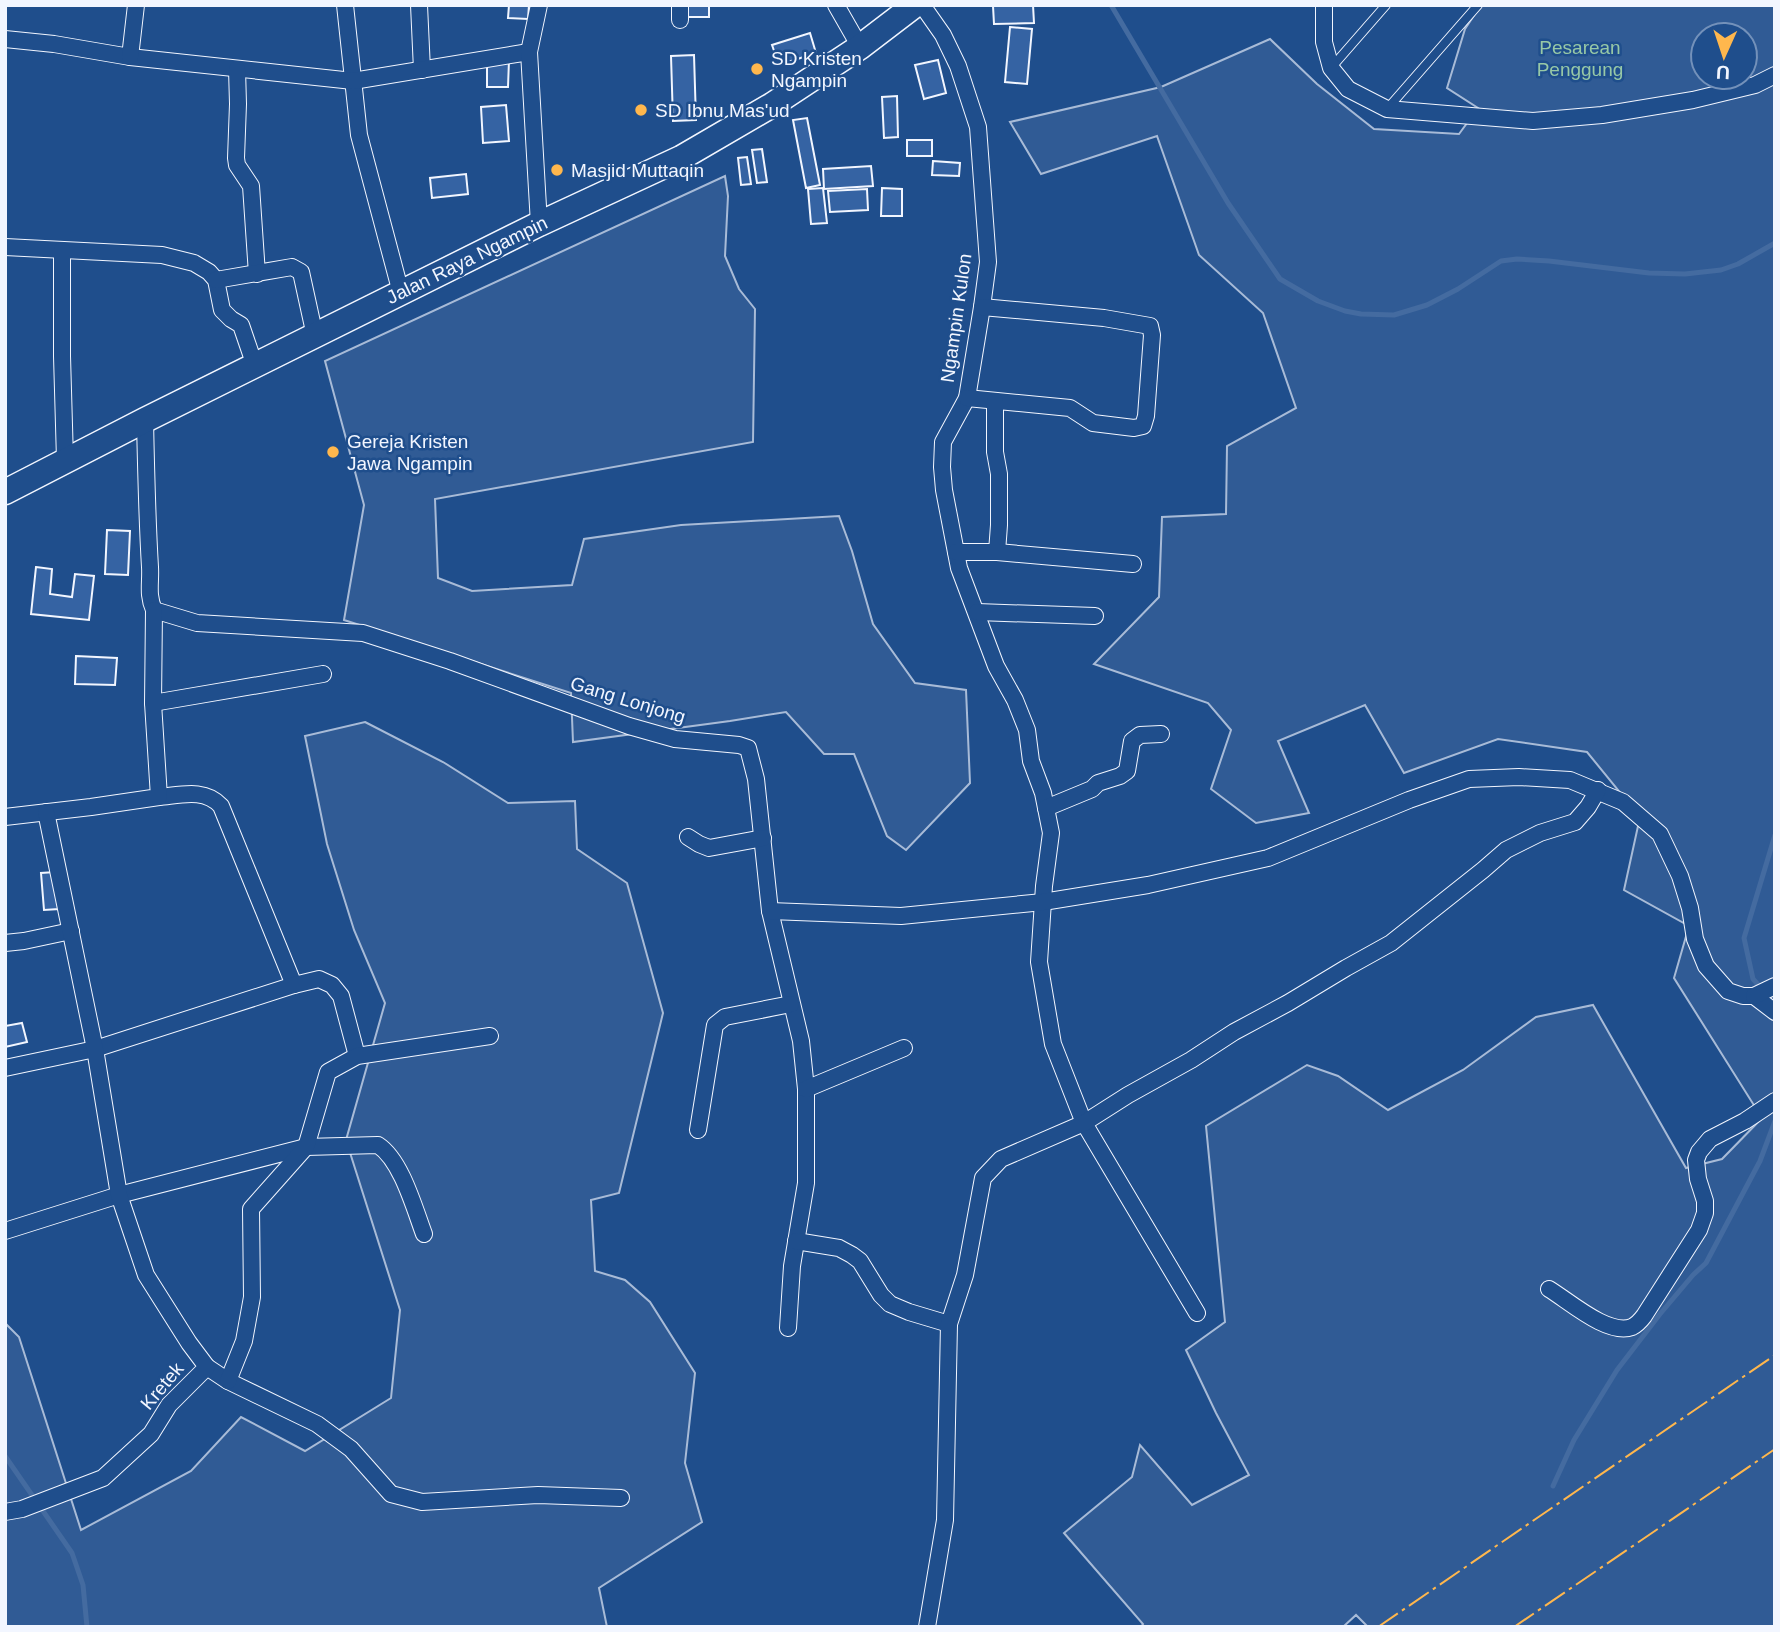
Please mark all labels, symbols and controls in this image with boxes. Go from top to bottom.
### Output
north arrow [1689,21,1759,91]
park label: Pesarean Penggung [1537,37,1623,80]
place label: SD Kristen Ngampin [771,48,862,91]
marker: SD Kristen Ngampin [749,61,765,77]
text: U [1716,62,1731,83]
place label: SD Ibnu Mas'ud [655,100,790,121]
marker: SD Ibnu Mas'ud [633,102,649,118]
place label: Masjid Muttaqin [571,160,704,181]
marker: Masjid Muttaqin [549,162,565,178]
street label: Jalan Raya Ngampin [383,212,551,308]
street label: Ngampin Kulon [937,252,975,384]
place label: Gereja Kristen Jawa Ngampin [347,431,473,474]
marker: Gereja Kristen Jawa Ngampin [325,444,341,460]
street label: Gang Lonjong [568,673,688,727]
street label: Kretek [136,1358,188,1414]

